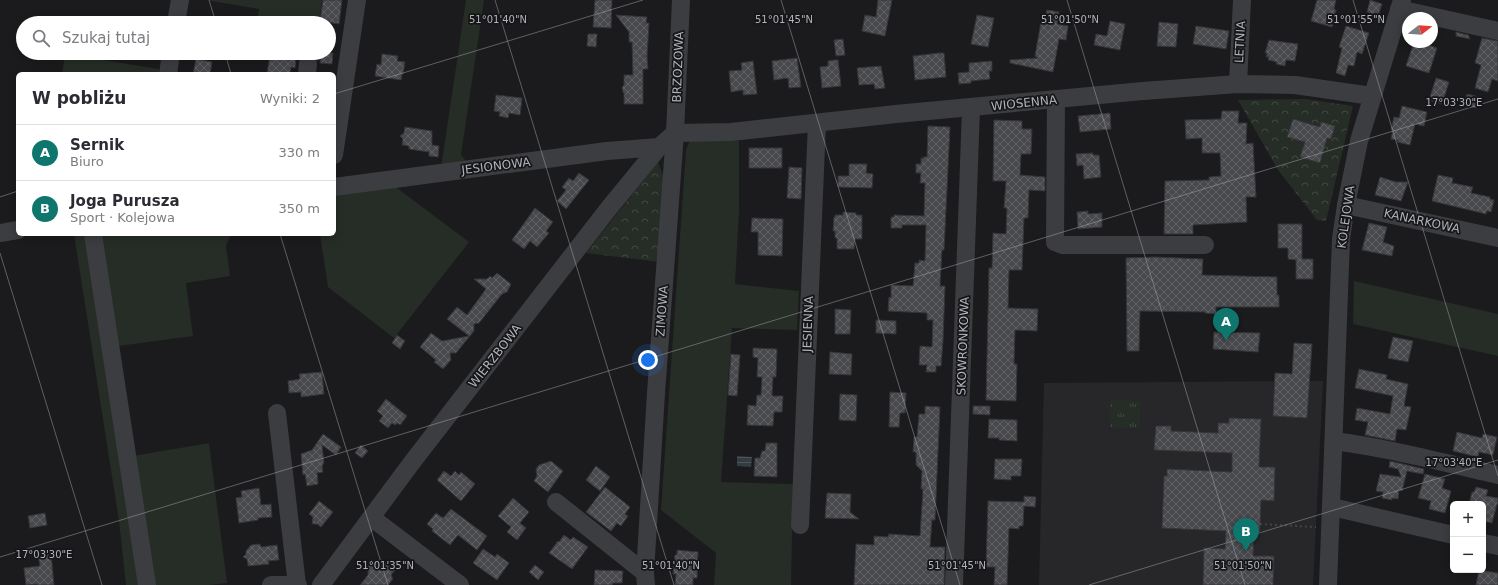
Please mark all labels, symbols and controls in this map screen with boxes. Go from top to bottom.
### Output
north arrow [1402,12,1438,48]
text: 51°01'40"N [469,14,527,25]
text: 51°01'45"N [755,14,813,25]
text: 51°01'50"N [1041,14,1099,25]
text: 51°01'55"N [1327,14,1385,25]
search box [16,16,336,60]
street label: LETNIA [1232,20,1248,64]
icon: search [30,27,52,49]
text: Szukaj tutaj [62,29,150,47]
street label: BRZOZOWA [670,30,686,103]
text: W pobliżu [32,88,126,108]
text: Wyniki: 2 [260,91,320,106]
street label: WIOSENNA [990,92,1058,113]
text: 17°03'30"E [1426,97,1482,108]
text: Sernik [70,136,124,154]
text: A [40,145,50,160]
text: 330 m [278,145,320,160]
text: Biuro [70,154,104,169]
street label: JESIONOWA [460,155,532,177]
street label: KOLEJOWA [1335,184,1357,249]
text: Joga Purusza [70,192,180,210]
text: B [40,201,50,216]
text: 350 m [278,201,320,216]
street label: KANARKOWA [1383,206,1462,236]
text: Sport · Kolejowa [70,210,175,225]
street label: ZIMOWA [653,284,671,337]
street label: JESIENNA [800,295,816,353]
street label: SKOWRONKOWA [954,296,972,396]
pin: A [1213,308,1239,341]
street label: WIERZBOWA [466,321,525,390]
your location [638,350,658,370]
text: 17°03'40"E [1426,457,1482,468]
map controls [1450,501,1486,573]
button: + [1450,501,1486,537]
pin: B [1233,518,1259,551]
button: − [1450,537,1486,573]
text: 17°03'30"E [16,549,72,560]
text: 51°01'35"N [356,560,414,571]
text: 51°01'40"N [642,560,700,571]
text: 51°01'45"N [928,560,986,571]
text: 51°01'50"N [1214,560,1272,571]

